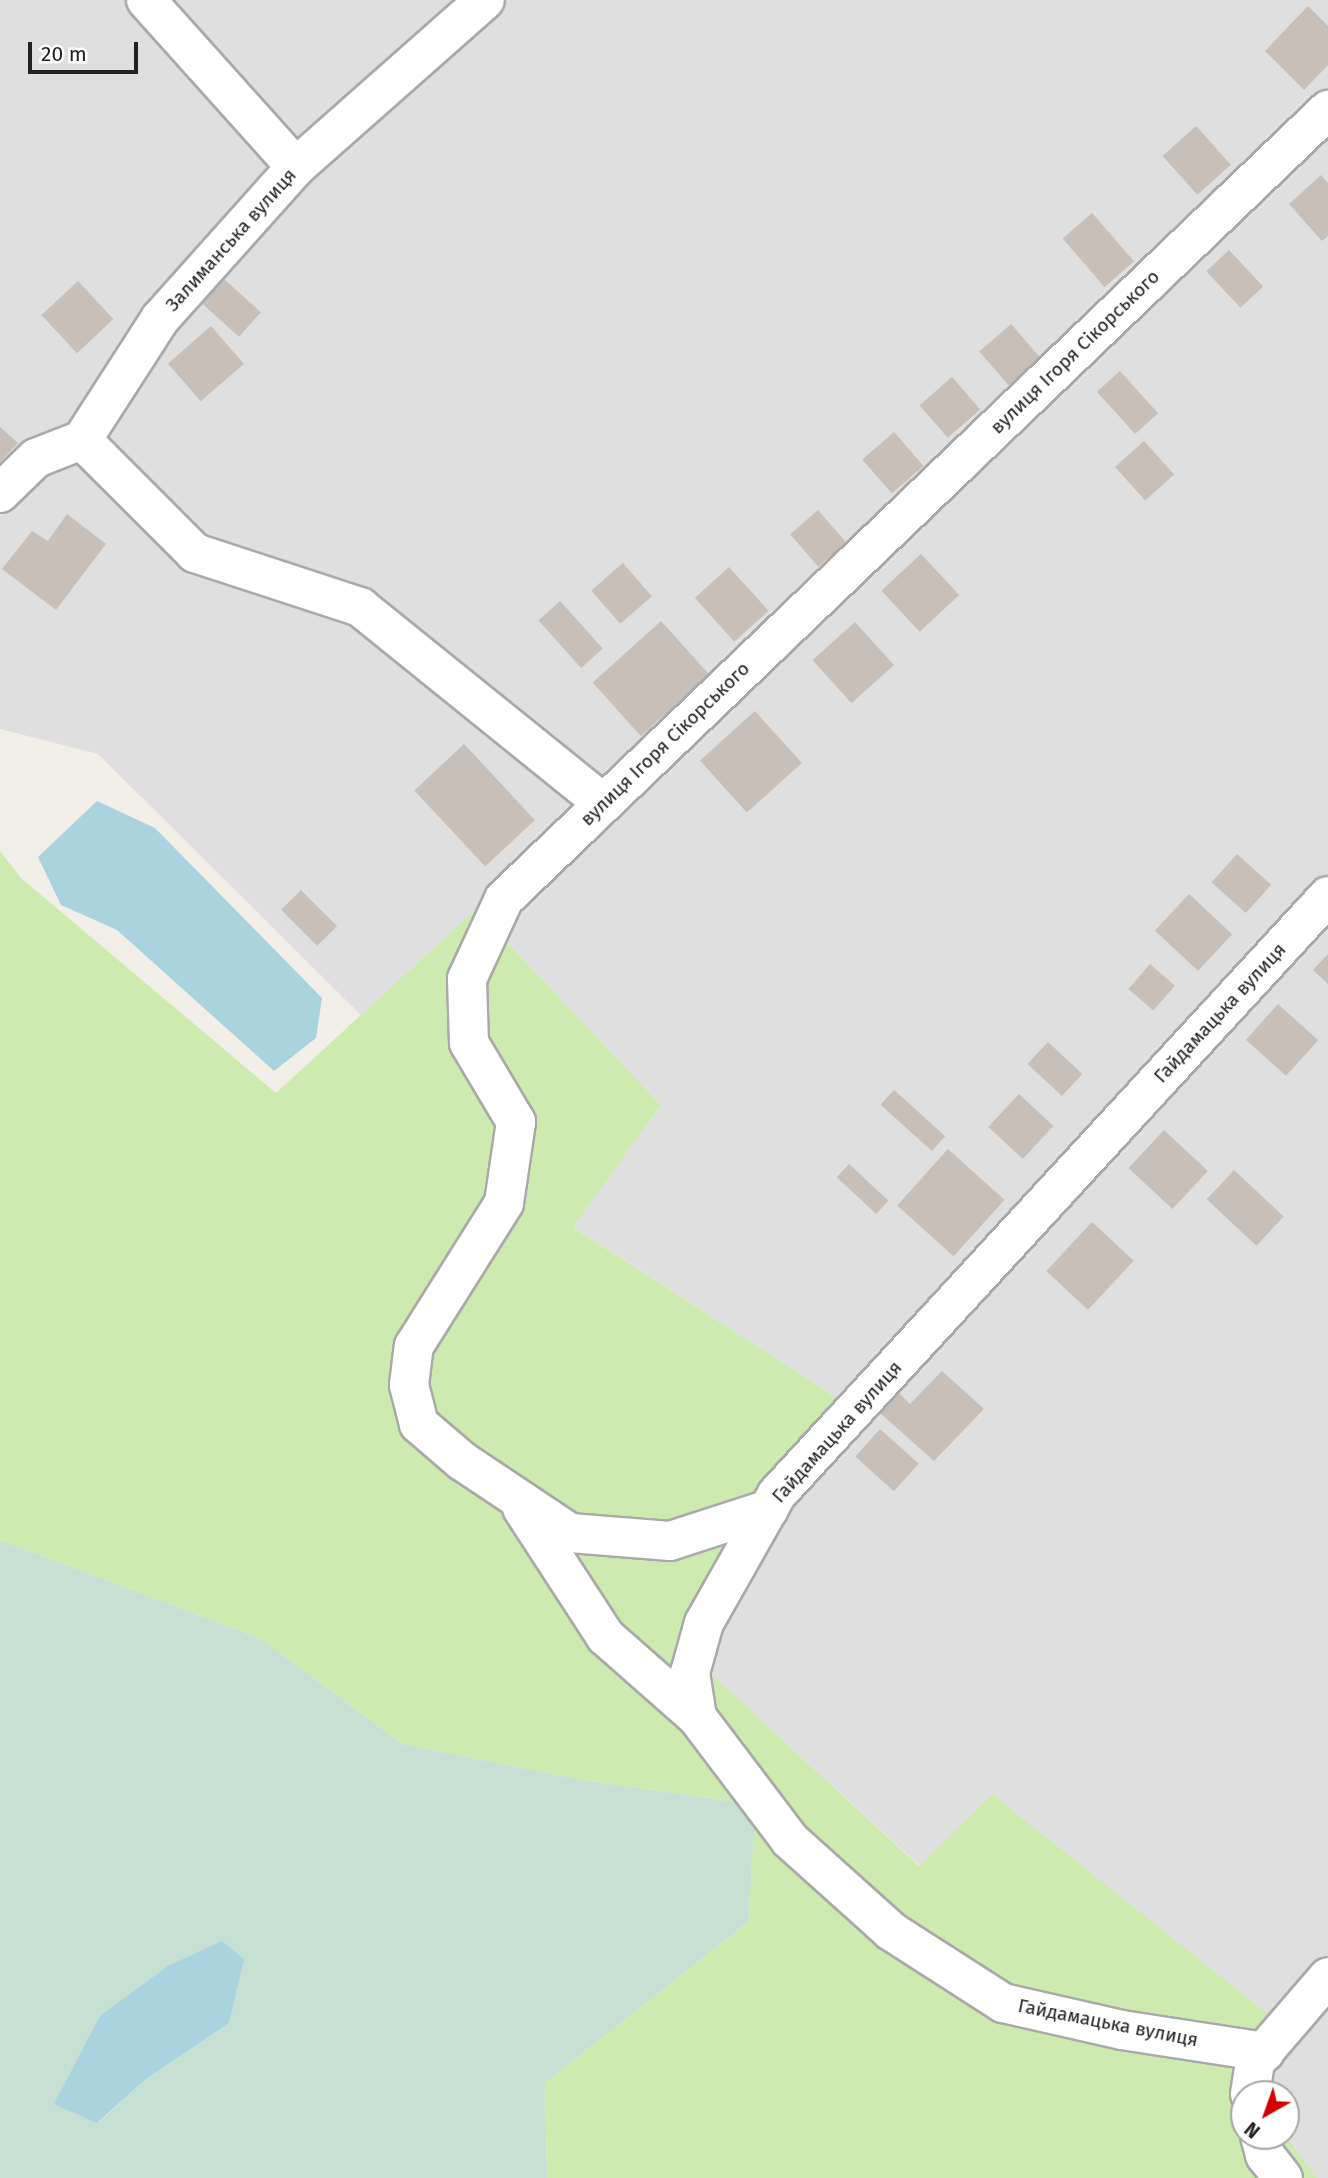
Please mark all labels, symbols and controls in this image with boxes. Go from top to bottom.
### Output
scale bar [32,28,142,72]
text: 20 m [41,41,87,67]
street label: Залиманська вулиця [161,164,301,316]
street label: вулиця Ігоря Сікорського [986,265,1164,439]
street label: вулиця Ігоря Сікорського [576,657,754,831]
street label: Гайдамацька вулиця [1149,938,1291,1088]
street label: Гайдамацька вулиця [767,1356,907,1508]
street label: Гайдамацька вулиця [1016,1994,1200,2052]
north arrow [1230,2080,1300,2150]
text: N [1240,2117,1265,2143]

